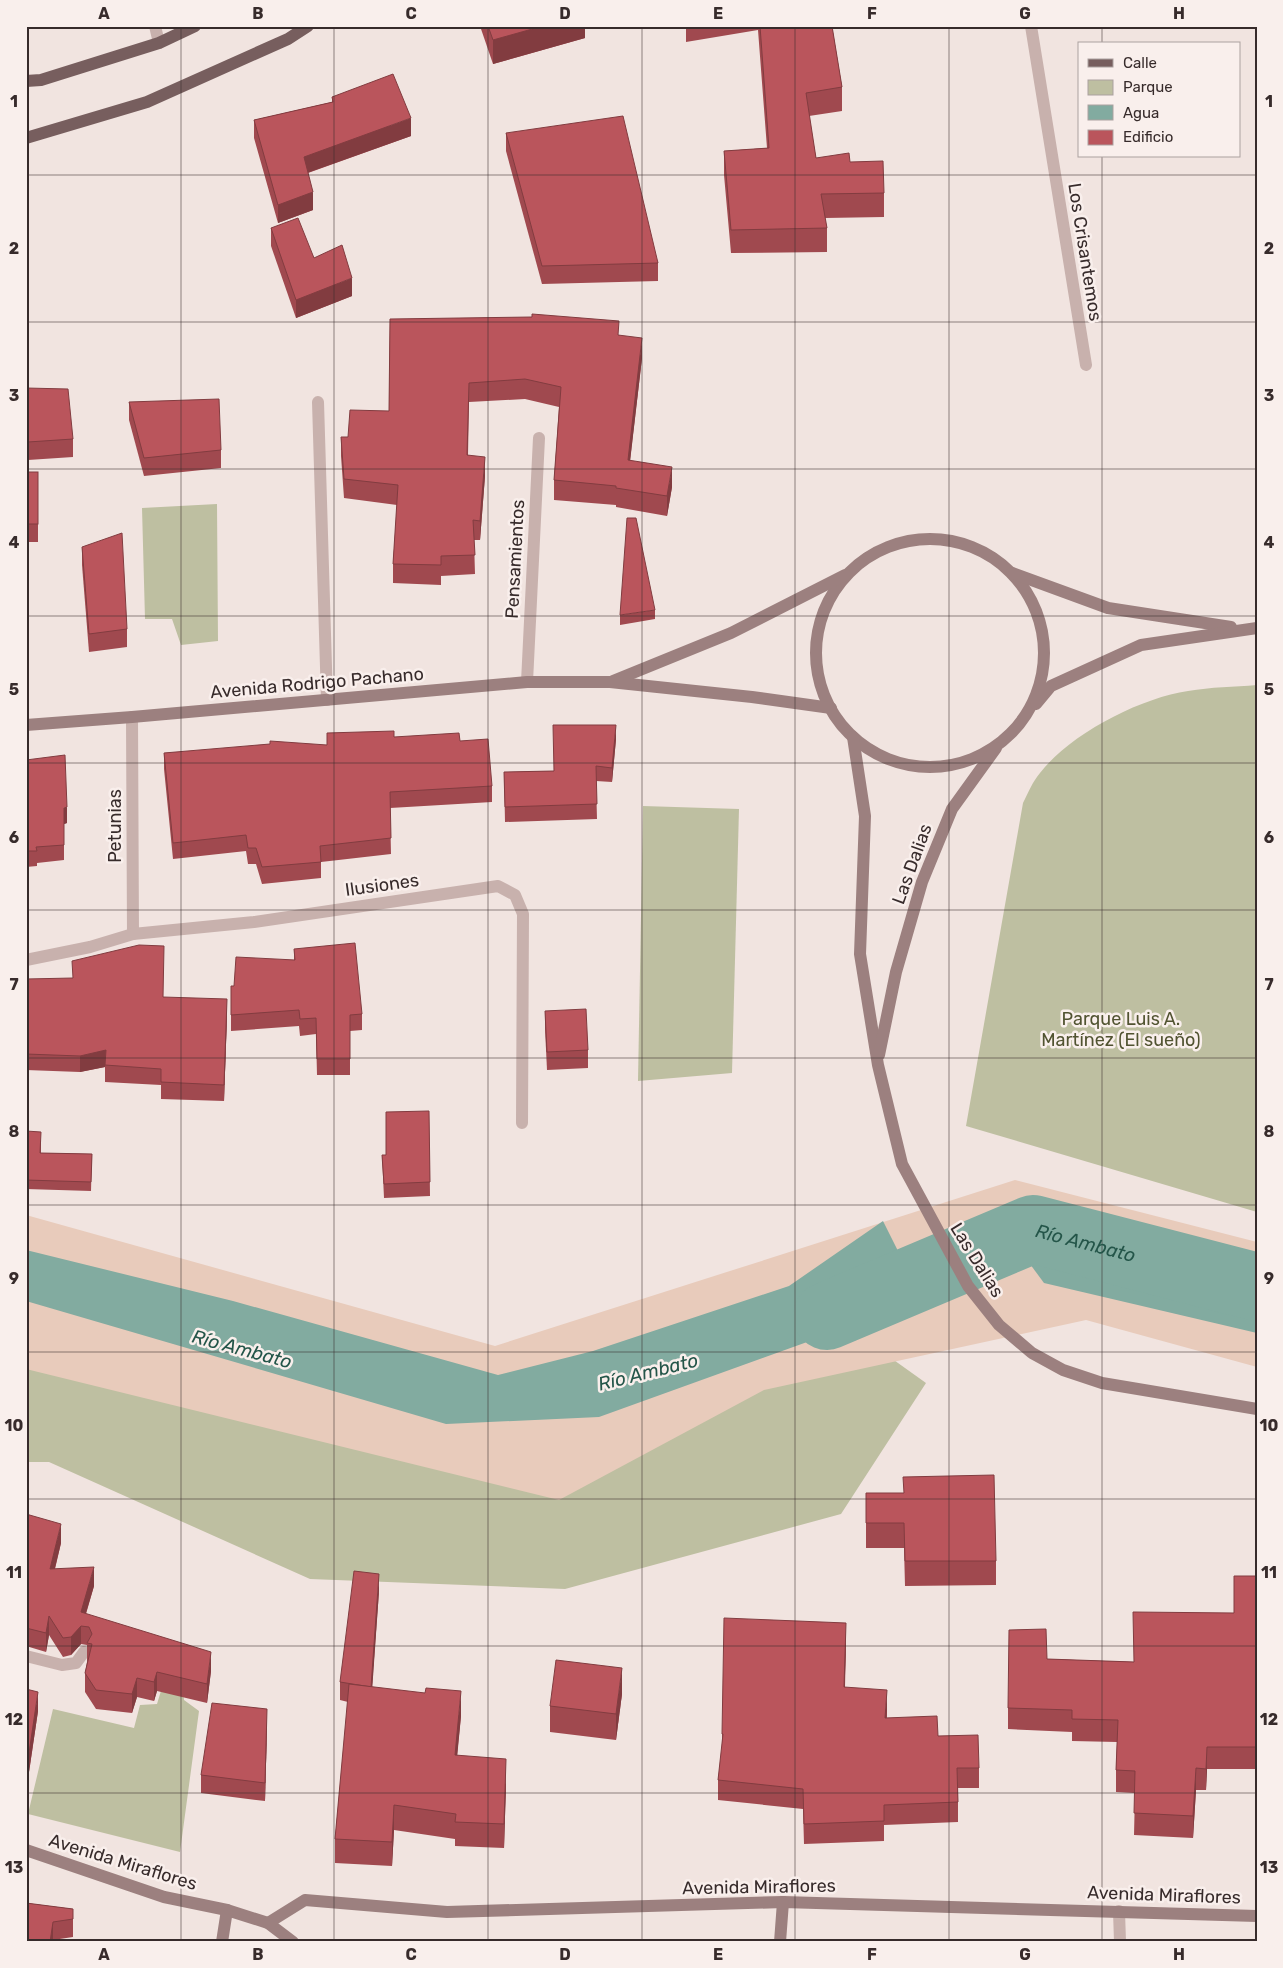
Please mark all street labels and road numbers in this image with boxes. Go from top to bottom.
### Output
street label: Los Crisantemos [1063,181,1107,323]
street label: Pensamientos [501,499,529,619]
street label: Avenida Rodrigo Pachano [209,663,425,703]
street label: Petunias [104,789,126,863]
street label: Las Dalias [887,821,937,907]
street label: Ilusiones [344,869,420,901]
street label: Las Dalias [945,1219,1009,1301]
street label: Avenida Miraflores [46,1829,200,1895]
street label: Avenida Miraflores [682,1875,836,1899]
street label: Avenida Miraflores [1087,1881,1241,1909]

